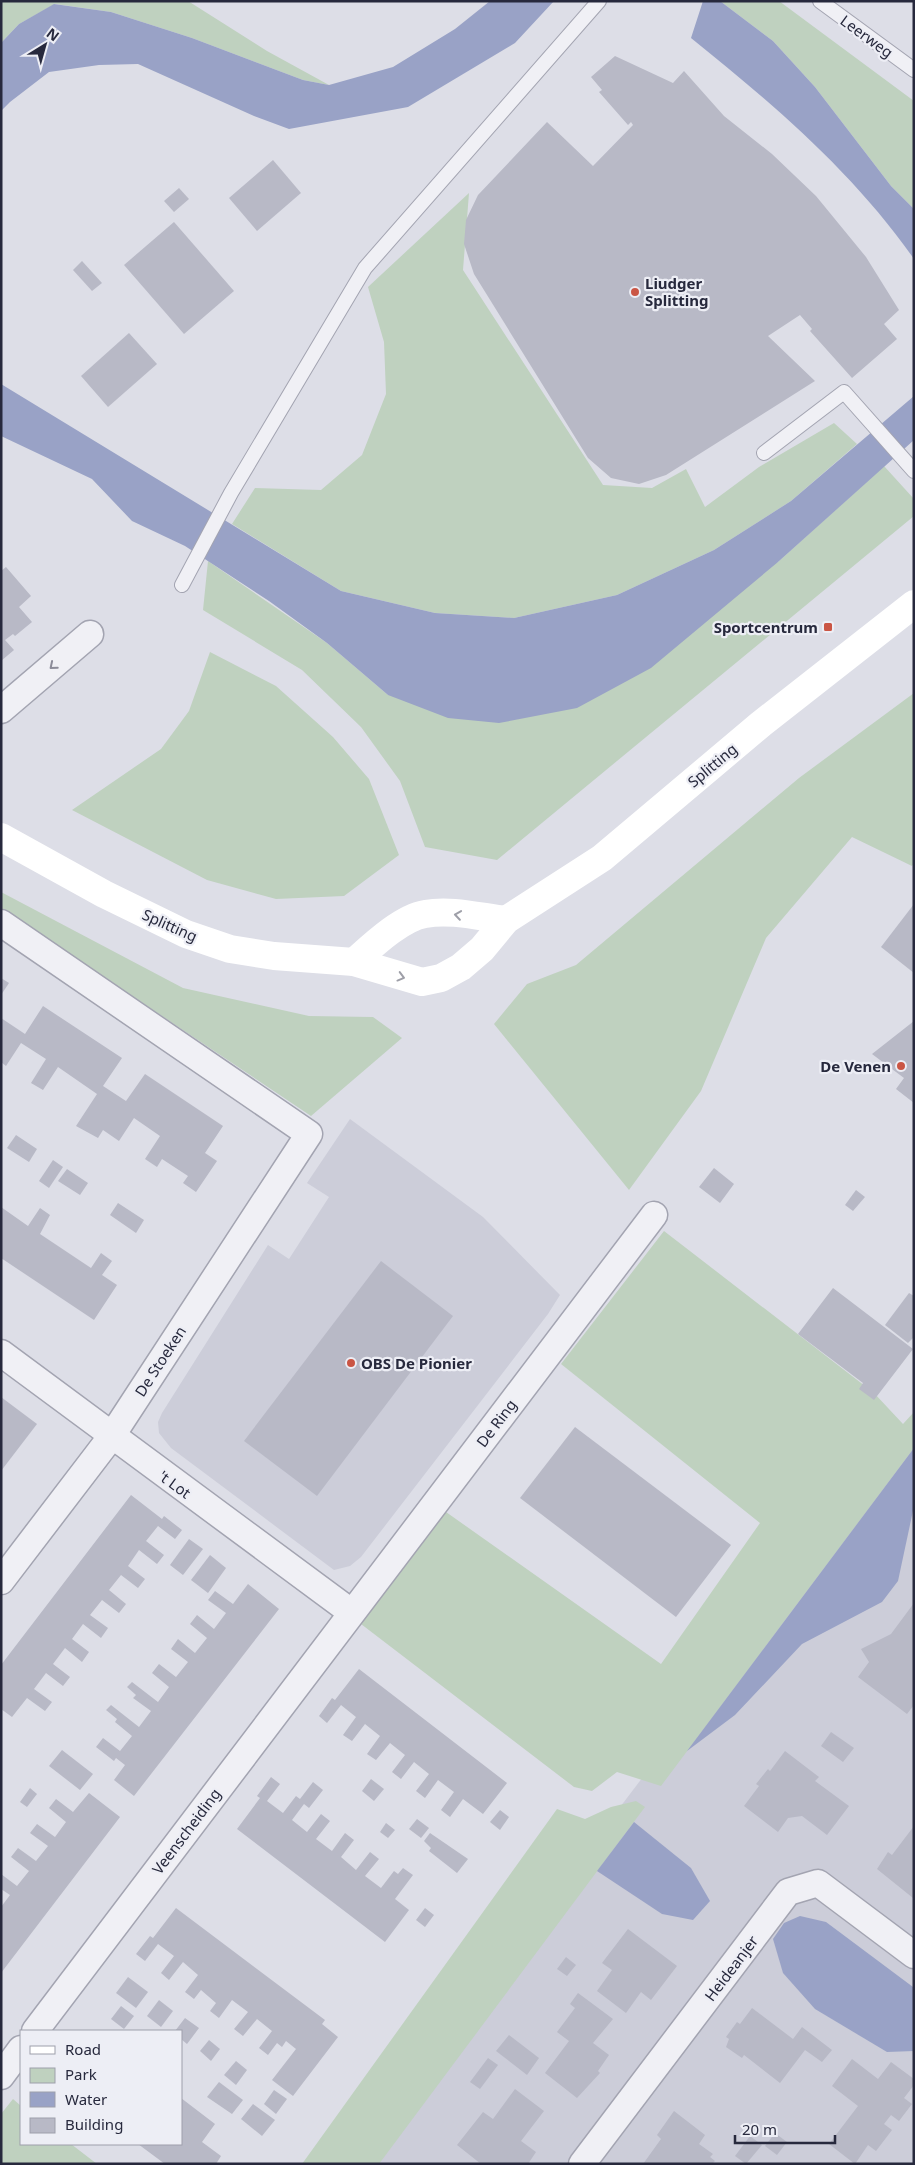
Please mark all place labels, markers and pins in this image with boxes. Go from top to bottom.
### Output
place label: Liudger Splitting [645,273,708,310]
marker: Liudger Splitting [629,286,641,298]
place label: Sportcentrum [714,617,818,637]
marker: Sportcentrum [822,621,834,633]
place label: De Venen [820,1056,891,1076]
marker: De Venen [895,1060,907,1072]
place label: OBS De Pionier [361,1353,472,1373]
marker: OBS De Pionier [345,1357,357,1369]

